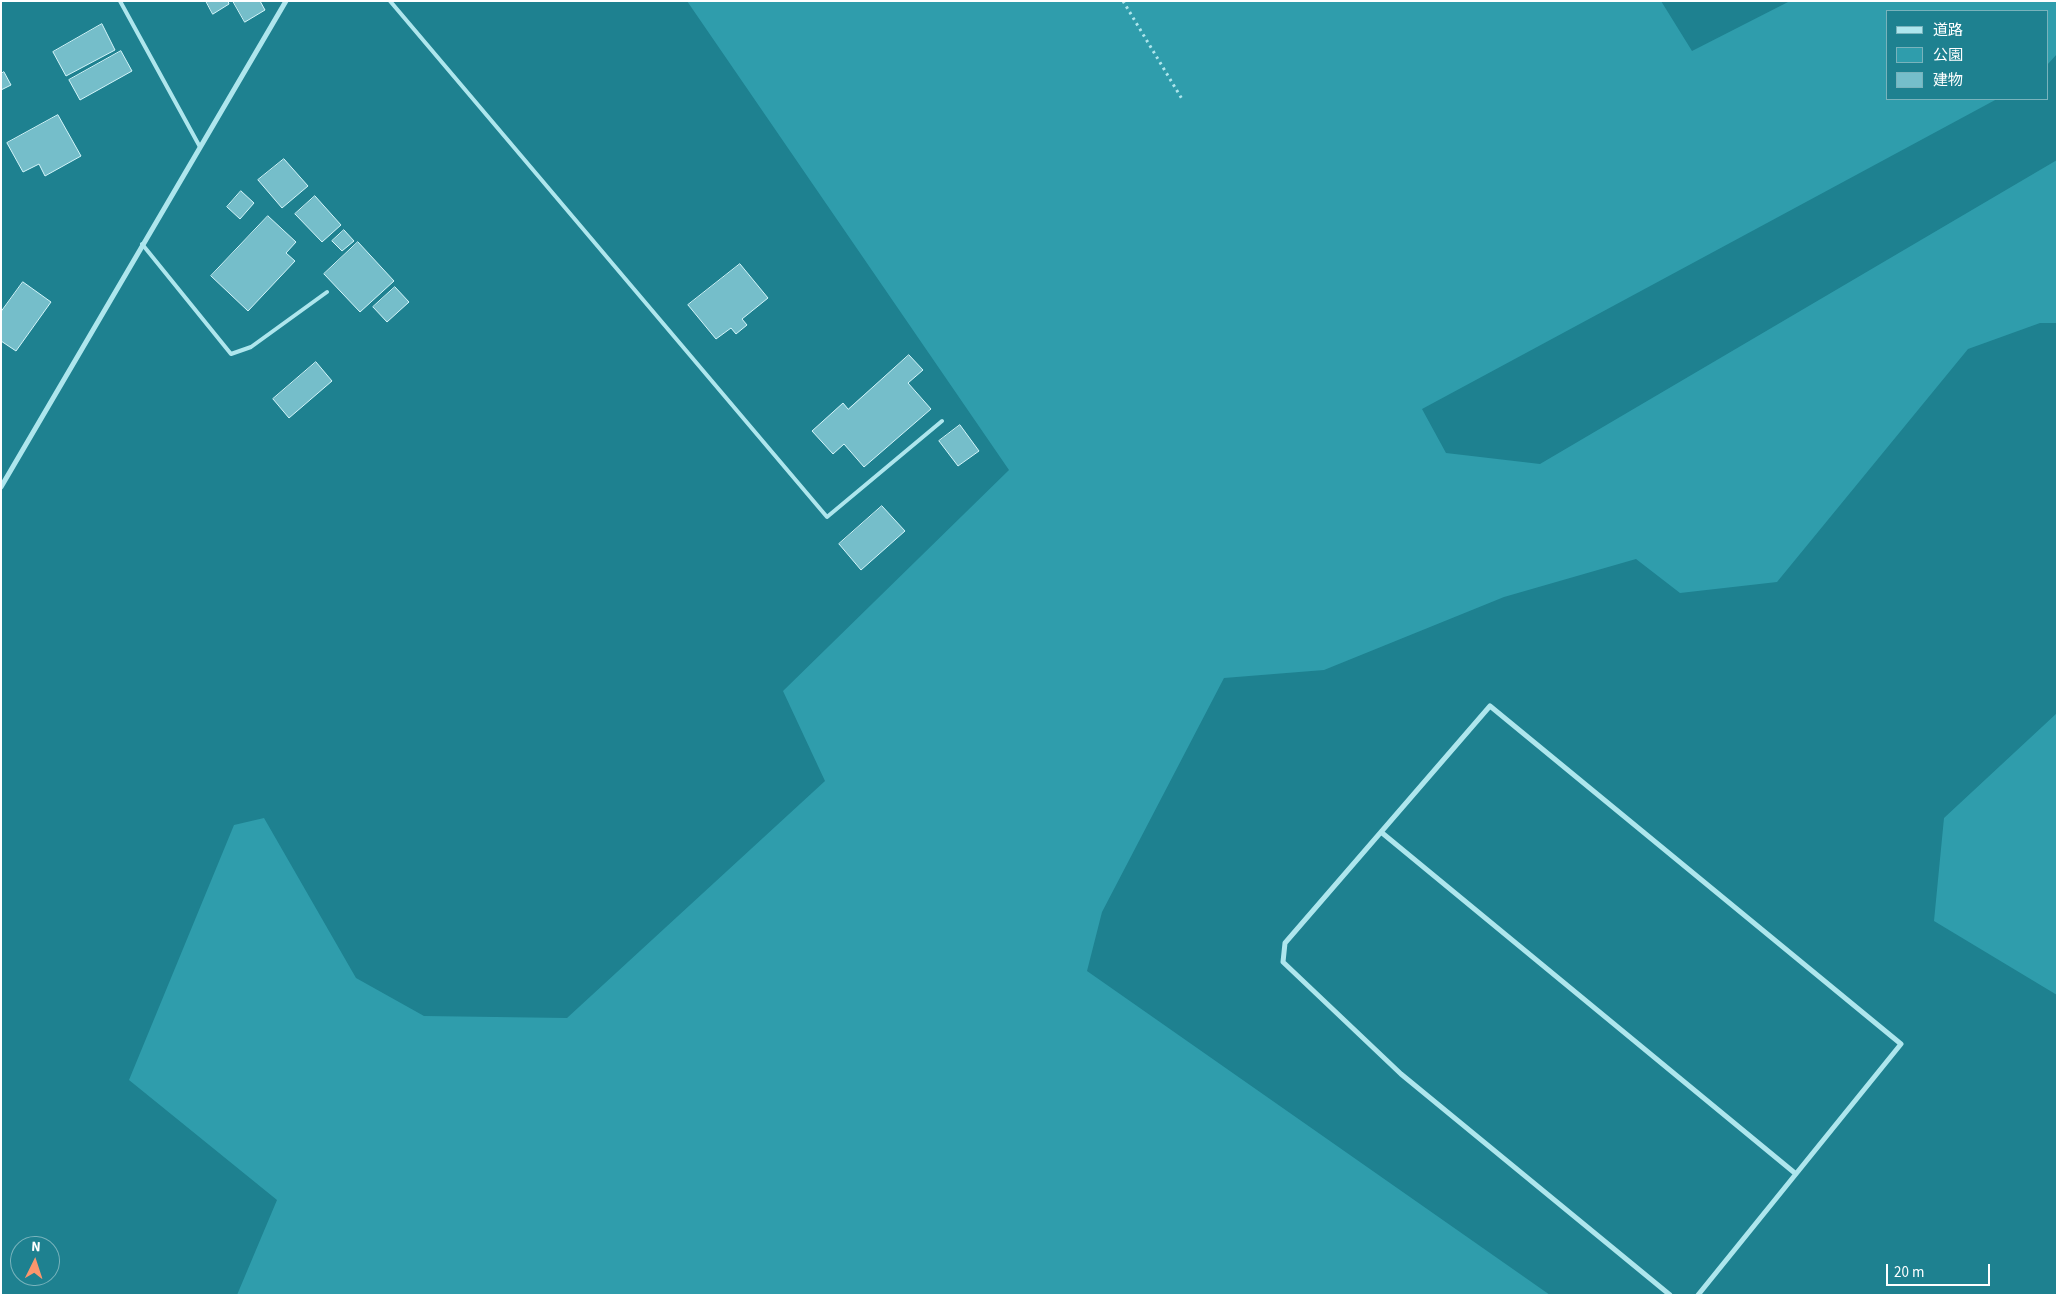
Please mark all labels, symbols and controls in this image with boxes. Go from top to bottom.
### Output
legend [1886,10,2048,100]
text: 道路 [1933,20,1963,41]
text: 公園 [1933,45,1963,66]
text: 建物 [1933,70,1963,91]
north arrow [10,1236,60,1286]
text: N [31,1237,41,1257]
scale bar [1888,1254,1992,1286]
text: 20 m [1894,1262,1924,1283]

